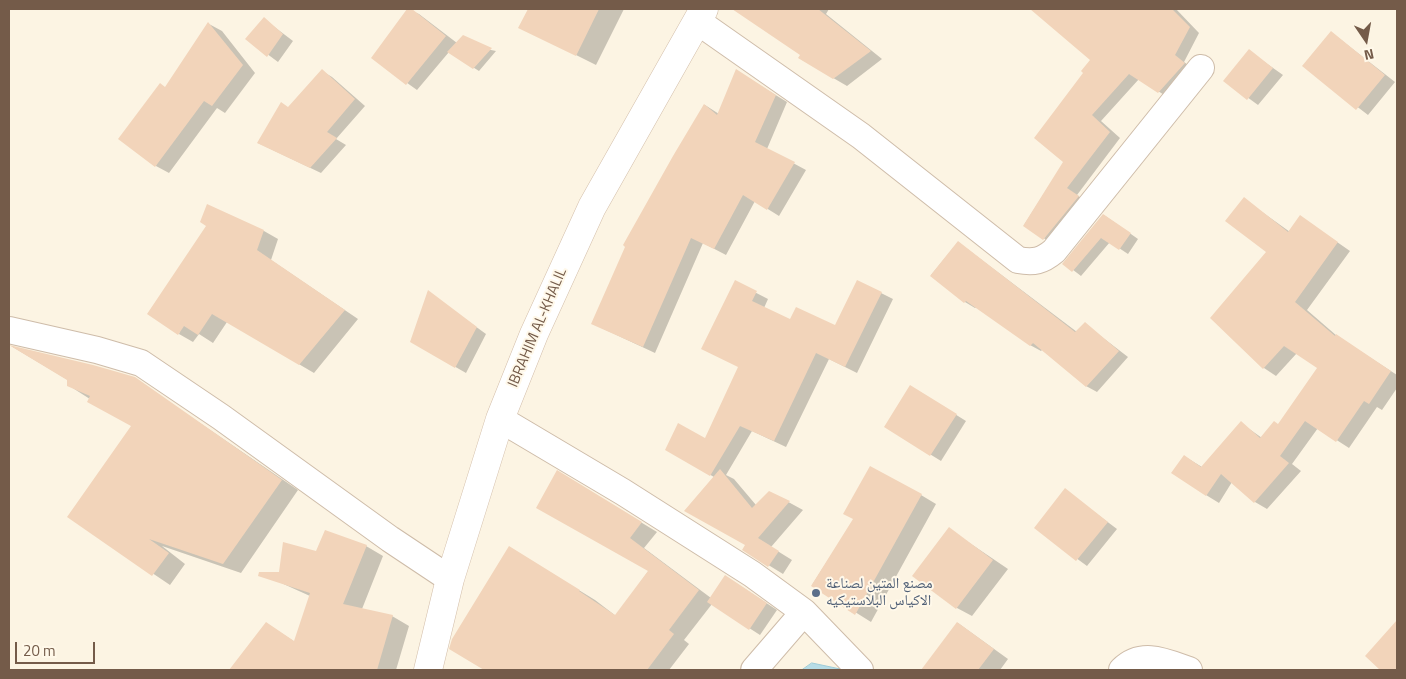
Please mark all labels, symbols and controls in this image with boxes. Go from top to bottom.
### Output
north arrow [1341,15,1391,65]
text: N [1362,44,1376,66]
street label: IBRAHIM AL-KHALIL [505,266,571,390]
place label: مصنع المتين لصناعة الاكياس البلاستيكيه [826,575,933,610]
marker: مصنع المتين لصناعة الاكياس البلاستيكيه [810,587,822,599]
scale bar [18,632,98,664]
text: 20 m [23,639,56,662]

